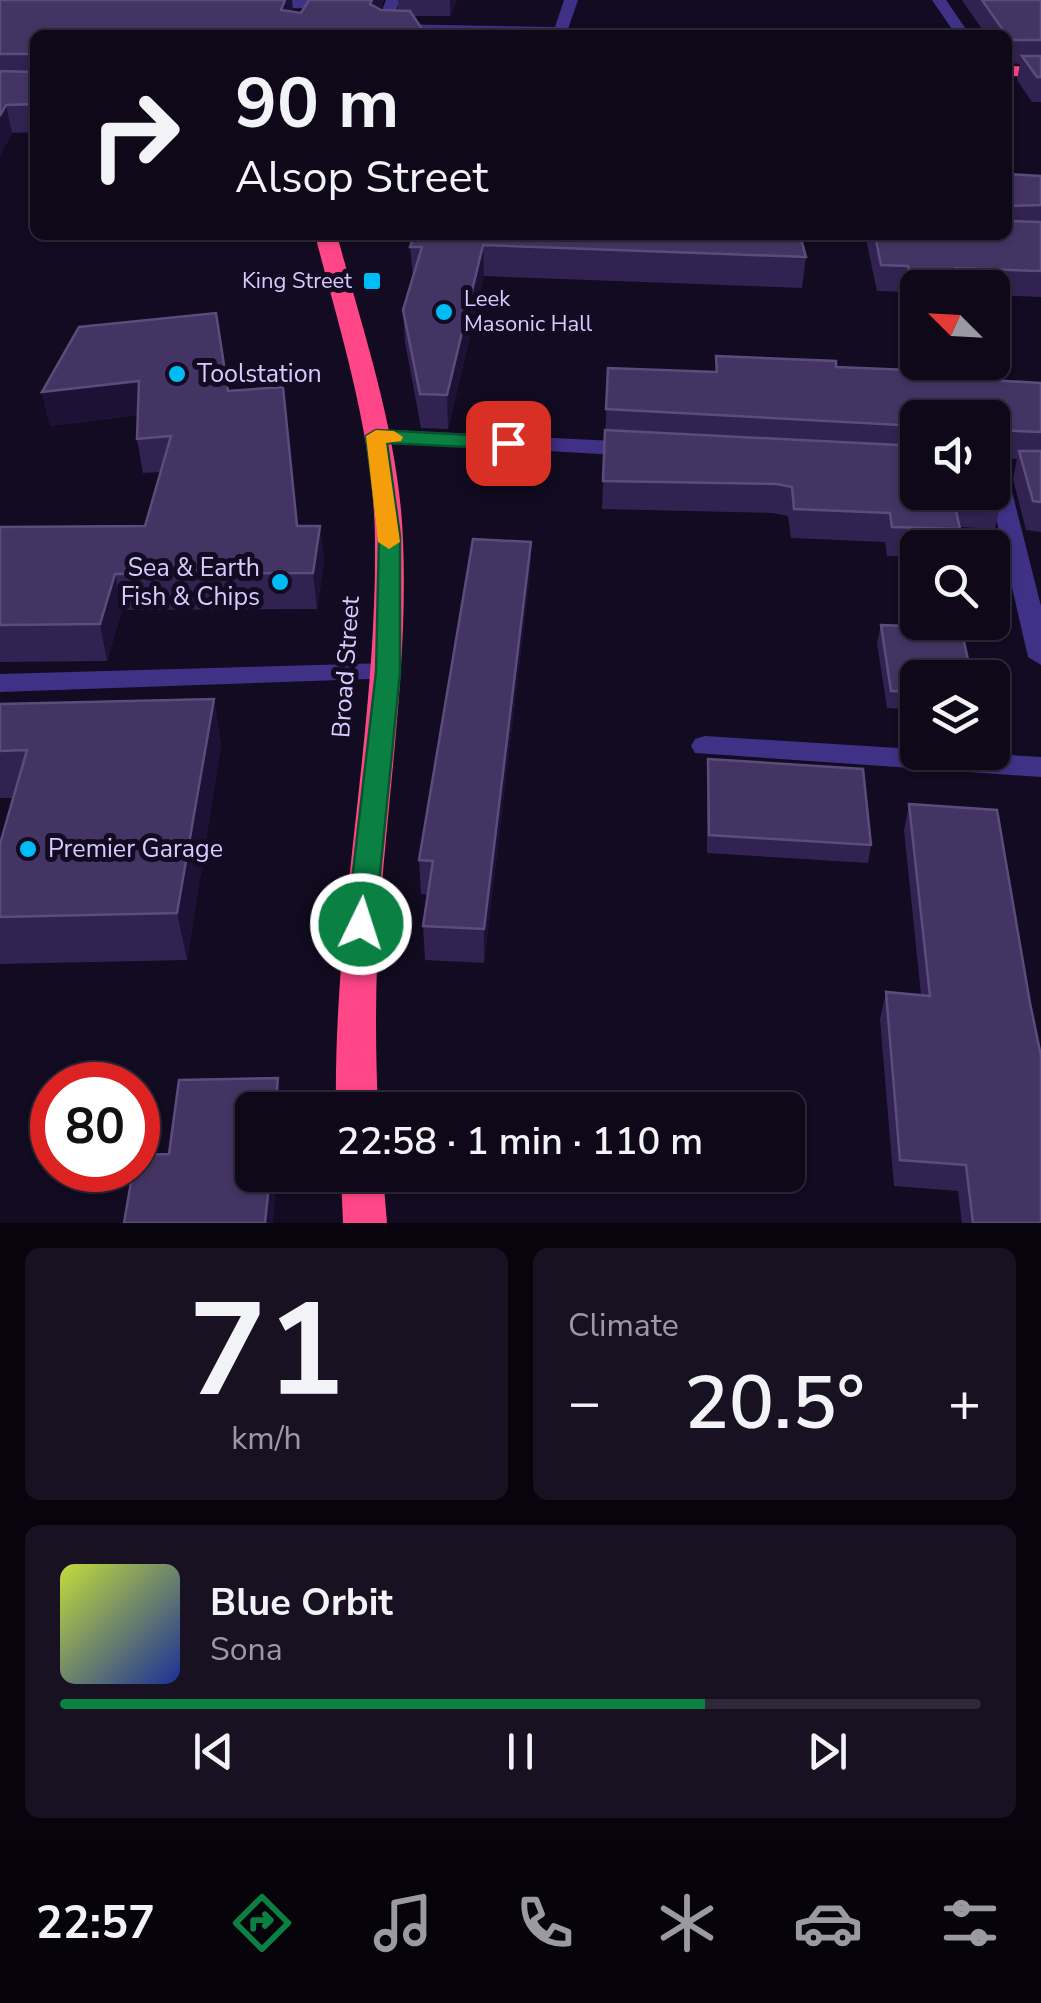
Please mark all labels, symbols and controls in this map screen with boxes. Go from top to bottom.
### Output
text: 90 m [235,56,399,152]
icon: right [70,70,200,200]
text: Alsop Street [235,147,488,208]
place label: King Street [242,266,352,296]
marker: King Street [361,270,383,292]
north arrow [900,270,1010,380]
map controls [900,270,1010,770]
place label: Leek Masonic Hall [464,284,593,339]
marker: Leek Masonic Hall [433,301,455,323]
place label: Toolstation [197,357,322,391]
marker: Toolstation [166,363,188,385]
button: sound [900,400,1010,510]
pin [466,401,551,486]
icon: arrive [481,416,536,471]
button: search [900,530,1010,640]
place label: Sea & Earth Fish & Chips [121,551,260,614]
marker: Sea & Earth Fish & Chips [269,571,291,593]
street label: Broad Street [324,595,368,739]
button: layers [900,660,1010,770]
place label: Premier Garage [48,832,223,866]
marker: Premier Garage [17,838,39,860]
position arrow [309,872,413,976]
speed limit sign: 80 [30,1062,160,1192]
text: 22:58 · 1 min · 110 m [337,1116,703,1167]
text: 71 [188,1263,345,1440]
text: Climate [568,1304,679,1347]
text: 20.5° [684,1352,865,1454]
text: − [568,1365,601,1440]
text: + [948,1365,981,1440]
text: km/h [231,1417,302,1460]
text: Blue Orbit [210,1577,393,1628]
text: Sona [210,1628,283,1671]
icon: previous [186,1724,241,1779]
icon: pause [493,1724,548,1779]
icon: next [800,1724,855,1779]
icon: directions [227,1888,297,1958]
icon: music [368,1888,438,1958]
icon: phone [510,1888,580,1958]
icon: climate [652,1888,722,1958]
icon: car [793,1888,863,1958]
icon: filters [935,1888,1005,1958]
text: 22:57 [36,1893,155,1954]

